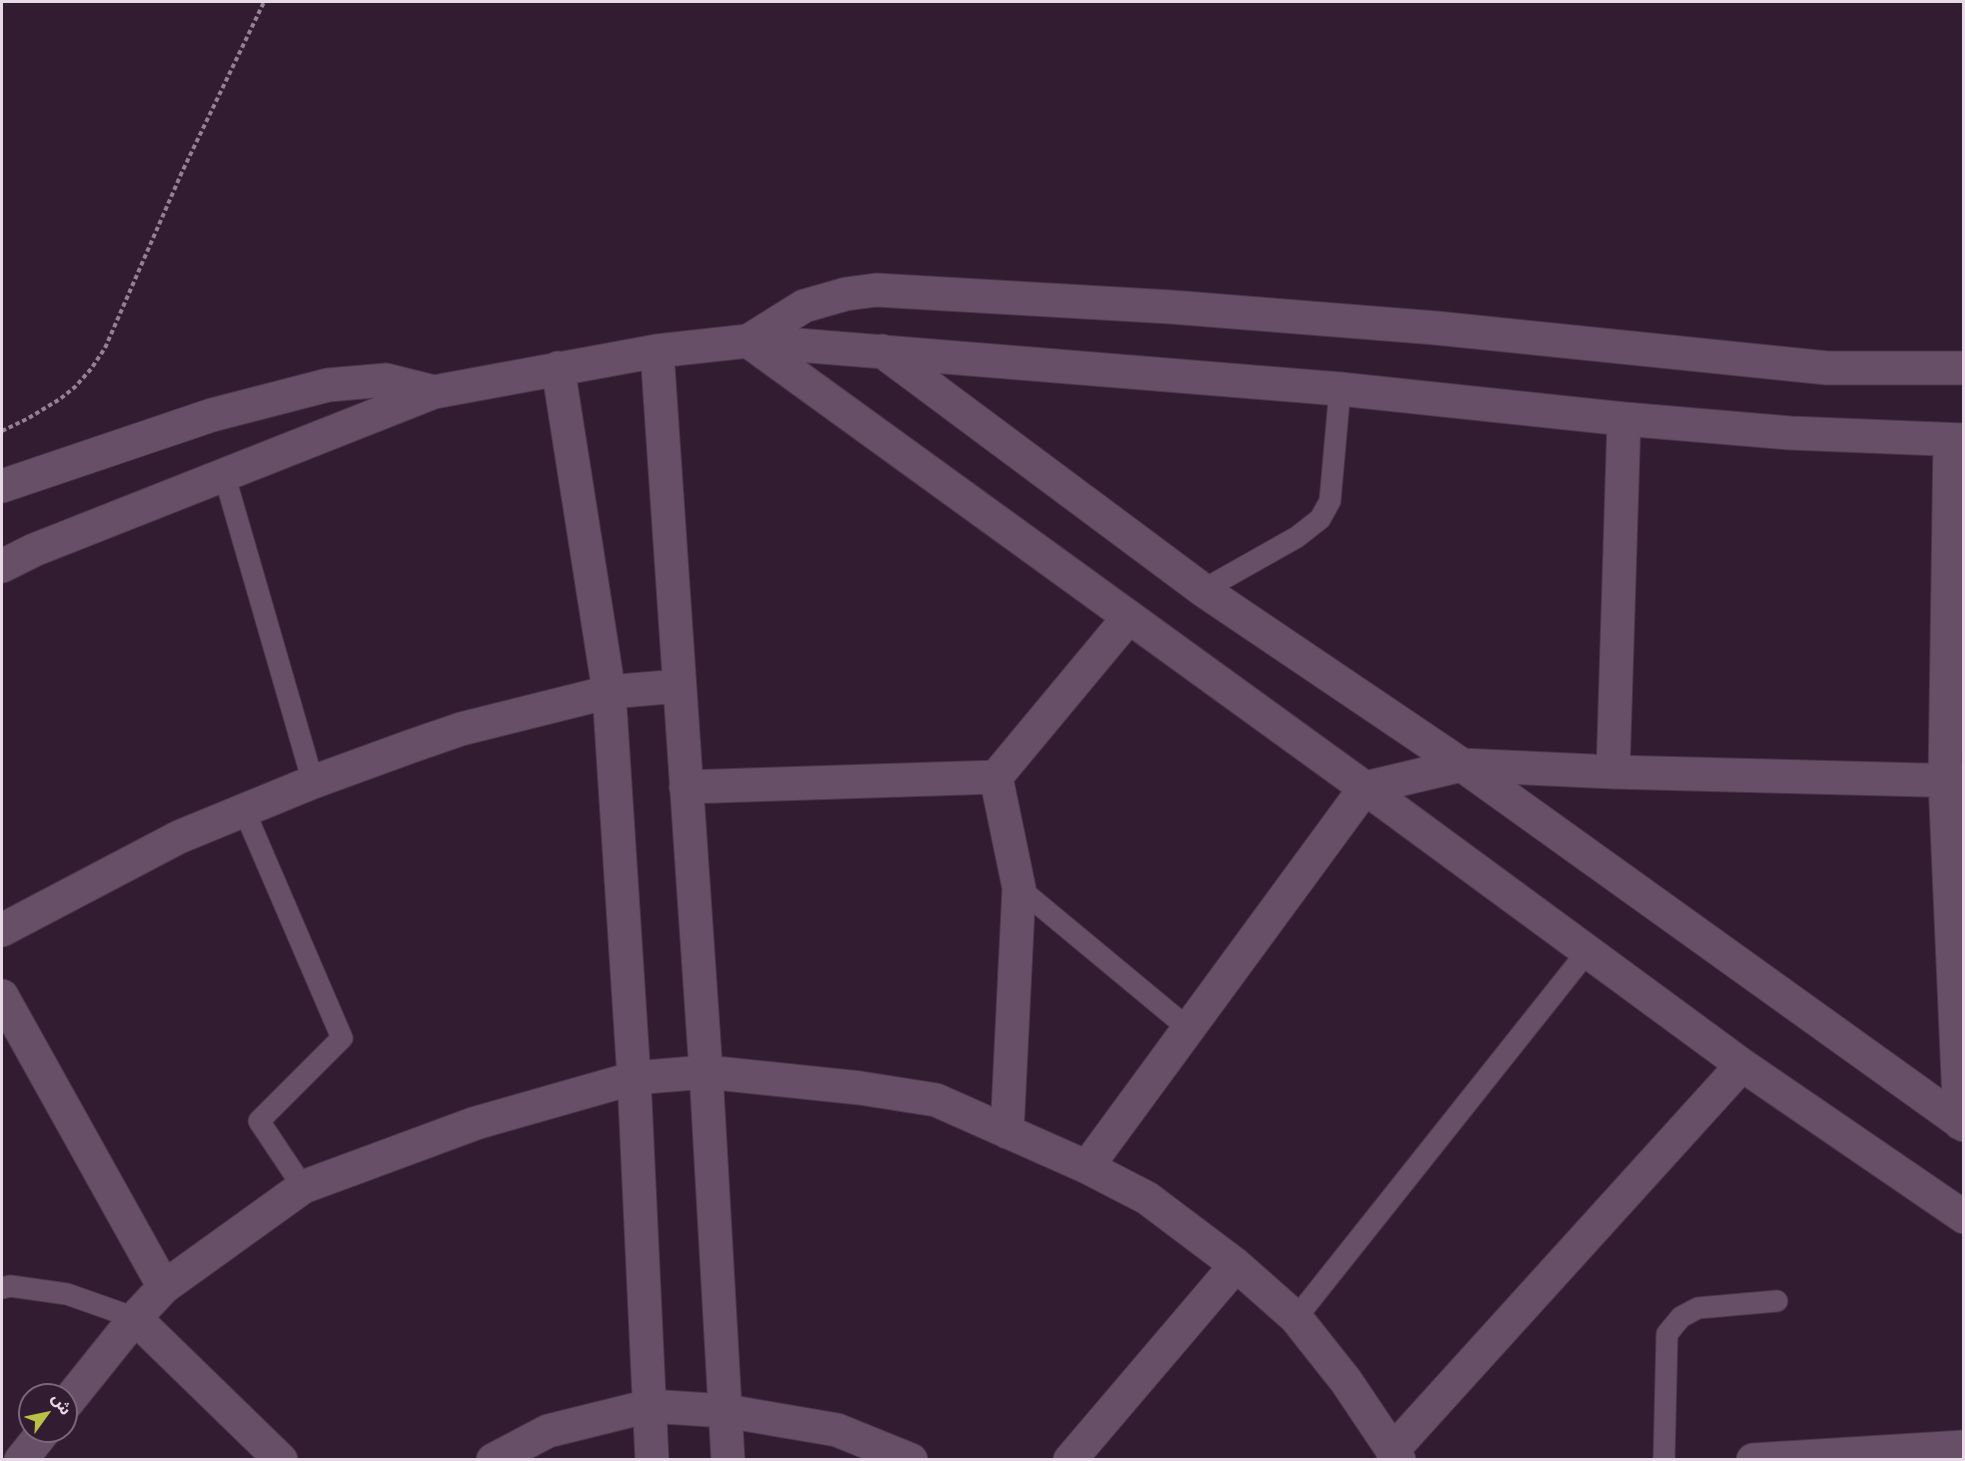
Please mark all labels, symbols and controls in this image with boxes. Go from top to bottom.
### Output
north arrow [18,1383,78,1443]
text: ش [48,1390,76,1418]

